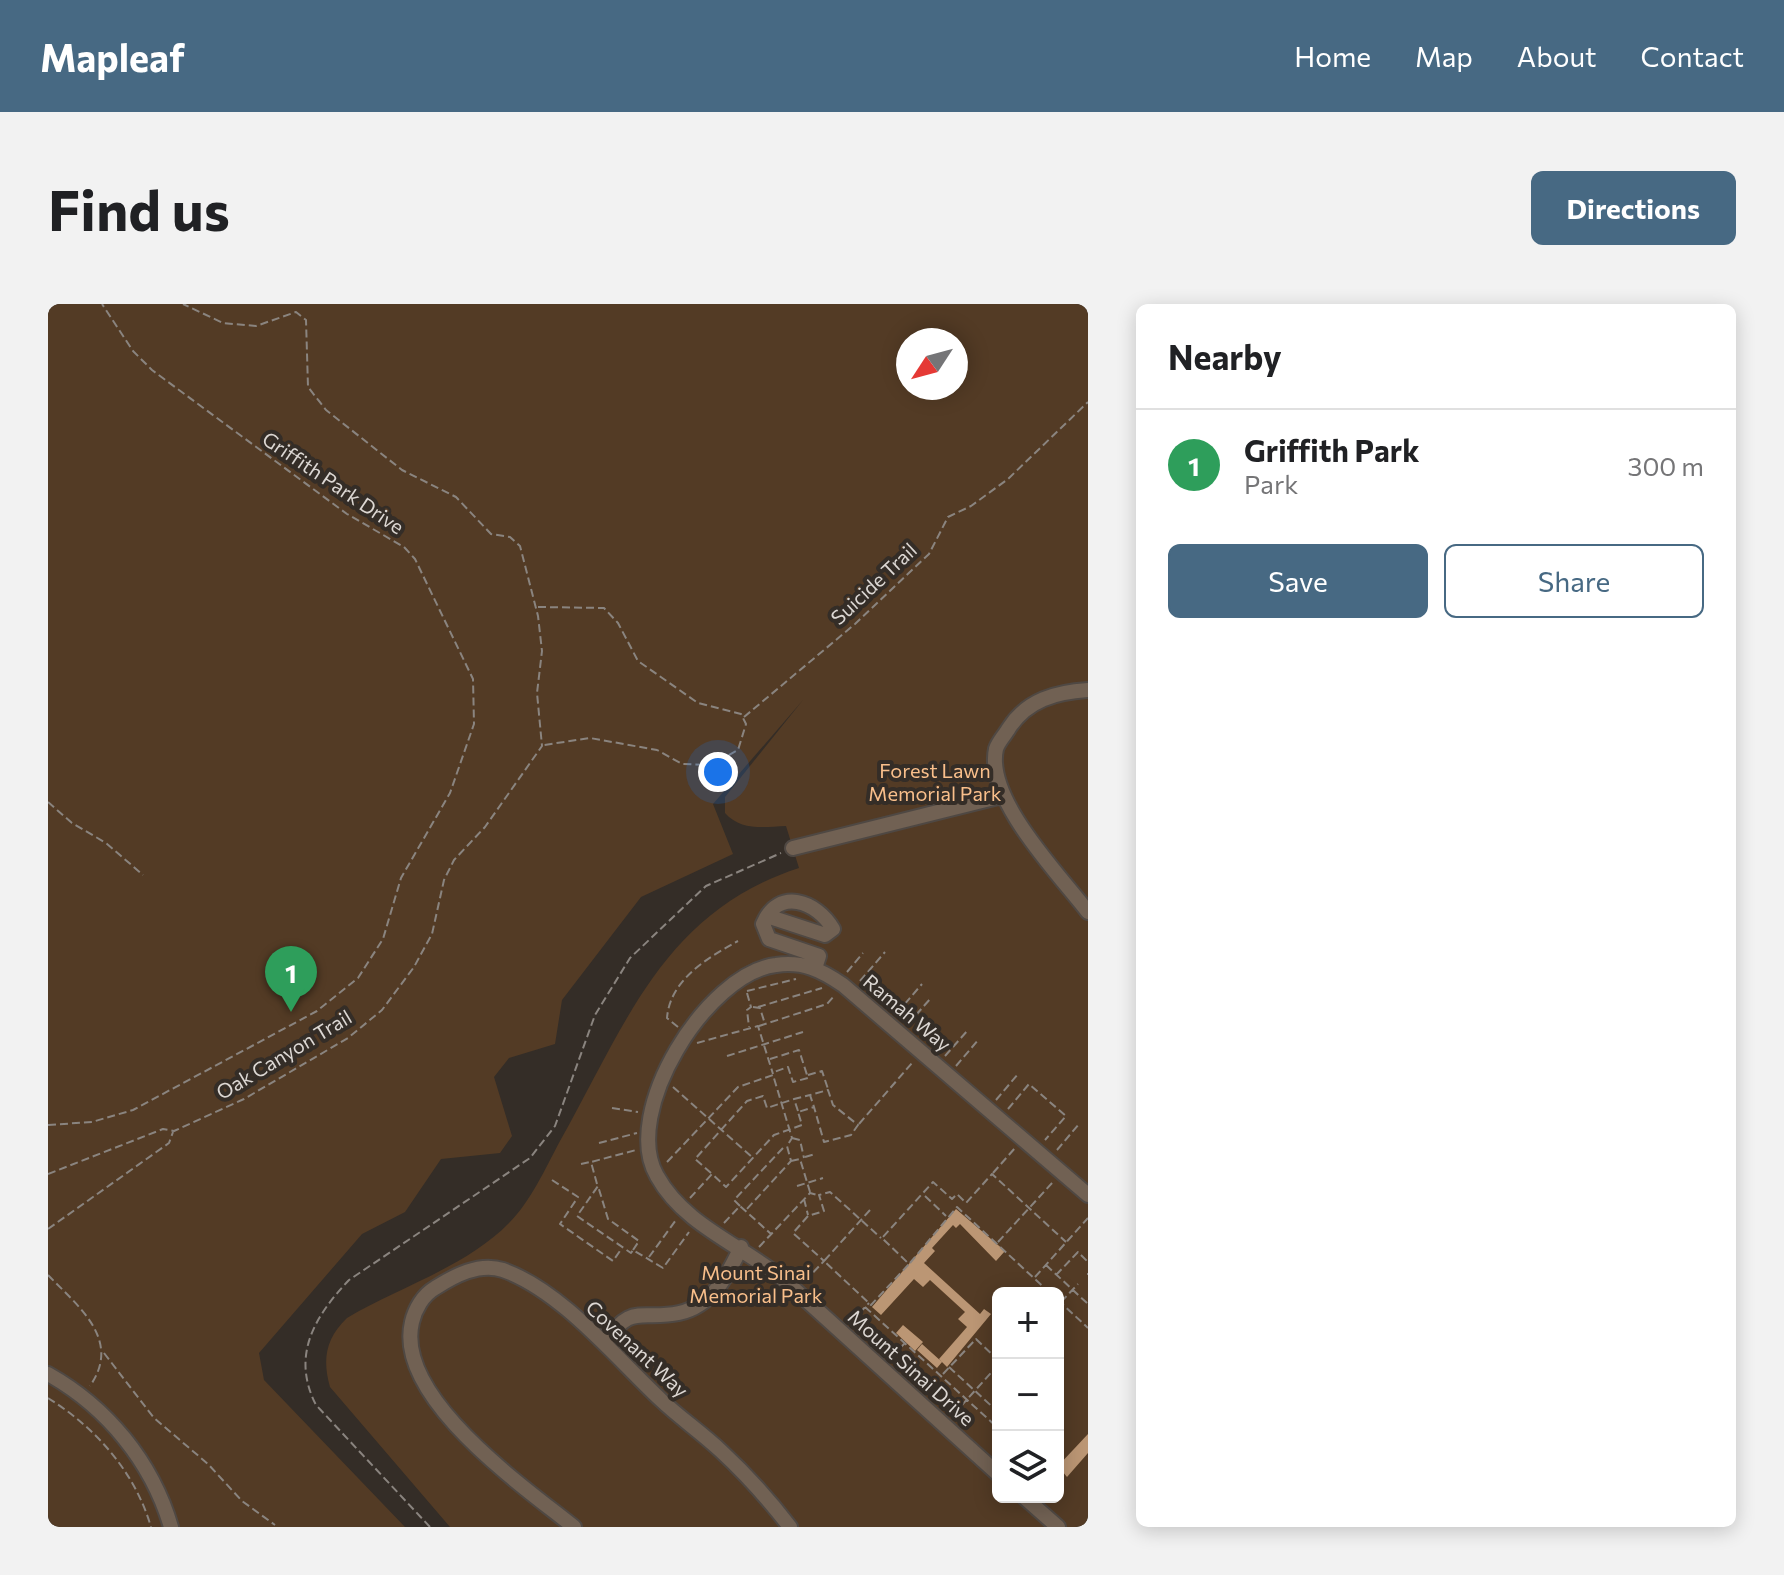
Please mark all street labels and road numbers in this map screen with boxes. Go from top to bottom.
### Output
street label: Griffith Park Drive [258,426,409,538]
street label: Suicide Trail [825,537,921,629]
street label: Ramah Way [859,969,956,1056]
street label: Oak Canyon Trail [211,1004,356,1104]
street label: Covenant Way [582,1295,694,1402]
street label: Mount Sinai Drive [844,1304,980,1430]

